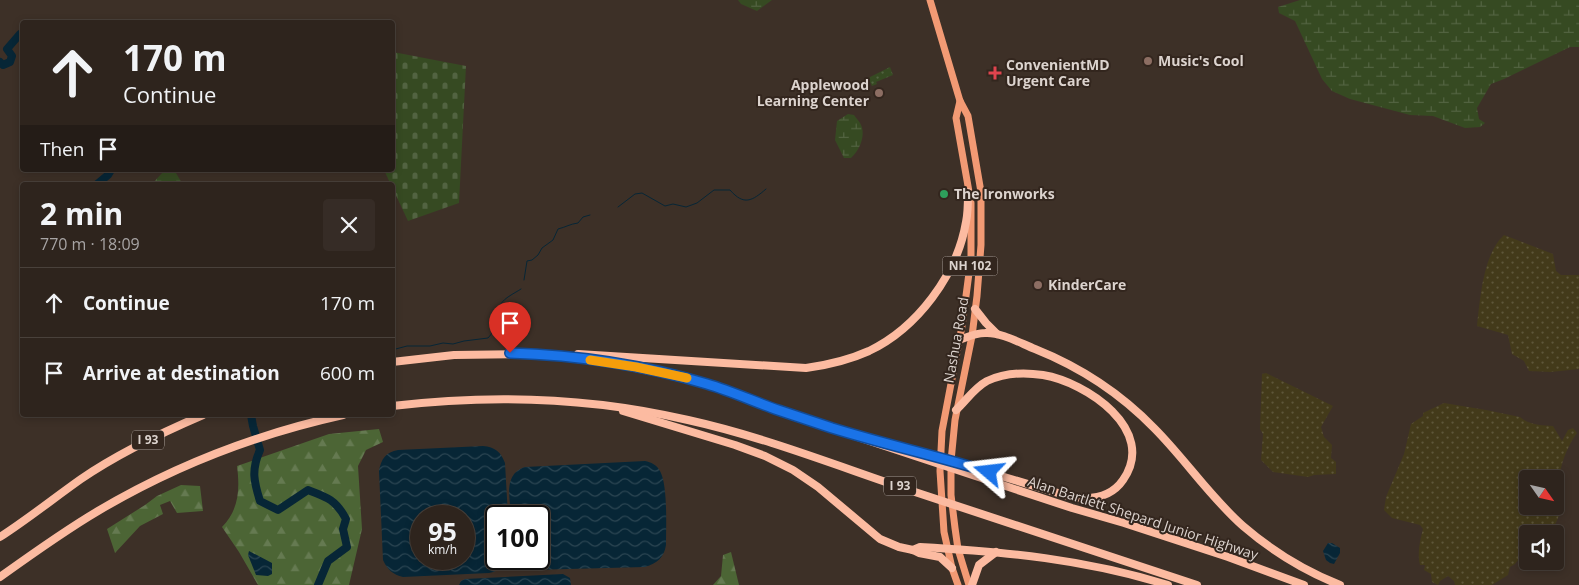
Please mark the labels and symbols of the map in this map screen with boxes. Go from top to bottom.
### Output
place label: Music's Cool [1158,51,1244,70]
place label: ConvenientMD Urgent Care [1006,55,1110,90]
marker: Music's Cool [1142,55,1154,67]
marker: ConvenientMD Urgent Care [988,66,1002,80]
place label: Applewood Learning Center [757,75,870,110]
marker: Applewood Learning Center [873,87,885,99]
place label: The Ironworks [954,184,1055,203]
marker: The Ironworks [938,188,950,200]
road number: NH 102 [942,256,998,276]
place label: KinderCare [1048,275,1126,294]
marker: KinderCare [1032,279,1044,291]
street label: Nashua Road [939,295,972,384]
pin [489,302,531,353]
road number: I 93 [132,430,164,450]
position arrow [962,445,1014,497]
north arrow [1519,470,1564,515]
street label: Alan Bartlett Shepard Junior Highway [1025,471,1262,564]
road number: I 93 [884,476,916,496]
speed limit sign: 100 [485,505,550,570]

